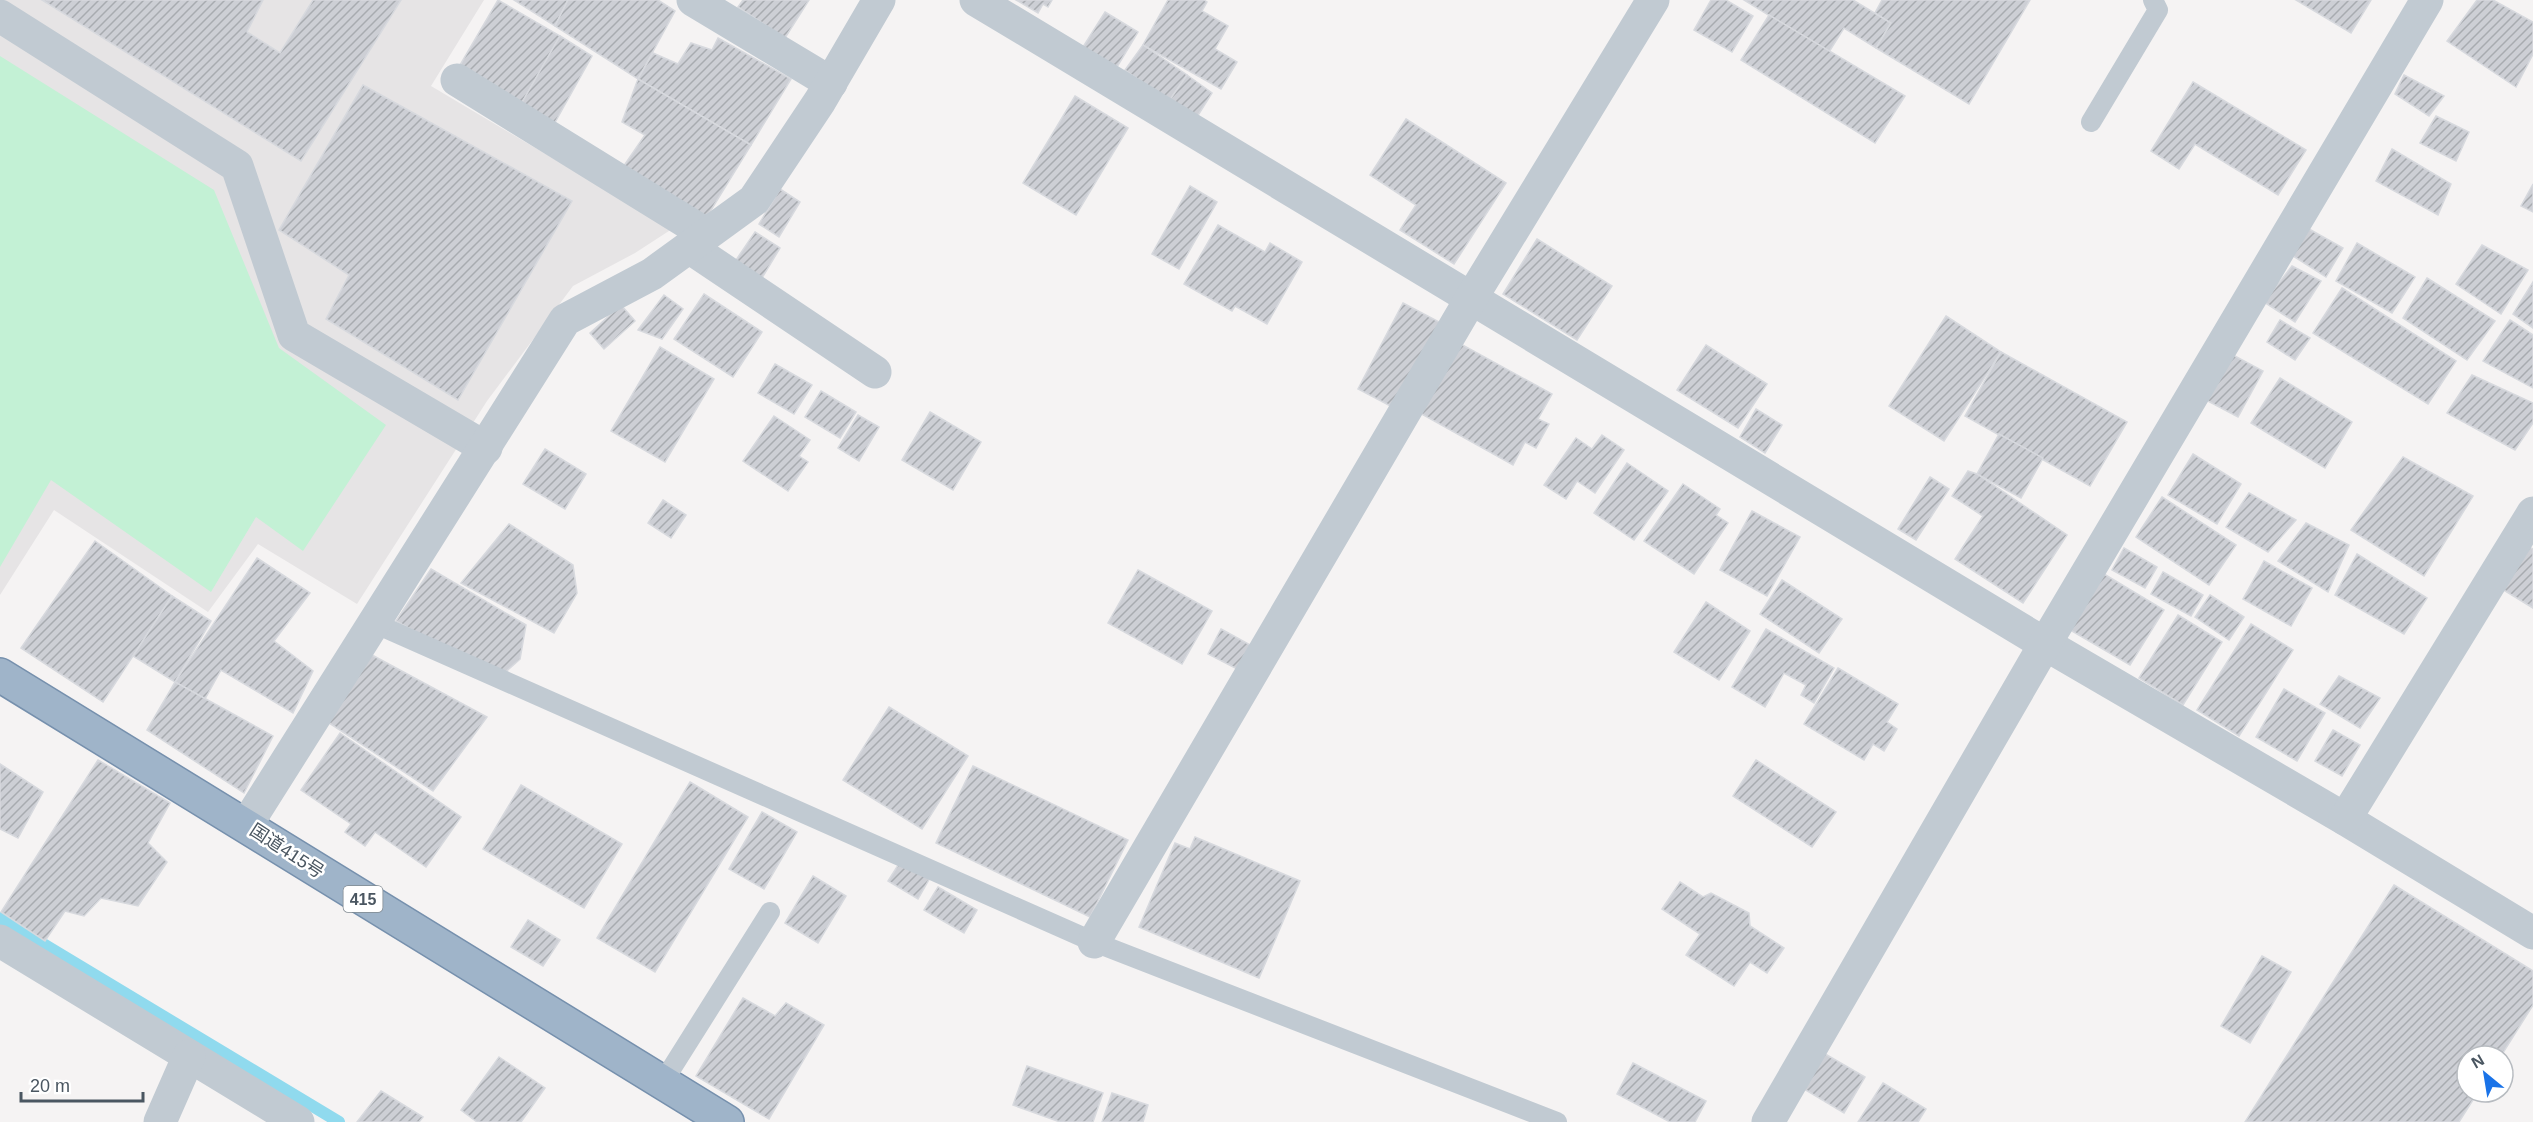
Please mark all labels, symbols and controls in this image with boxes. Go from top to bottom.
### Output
street label: 国道415号 [246,820,328,882]
road number: 415 [344,886,382,912]
north arrow [2455,1044,2515,1104]
text: N [2468,1051,2487,1072]
scale bar [21,1065,142,1103]
text: 20 m [30,1076,70,1096]

